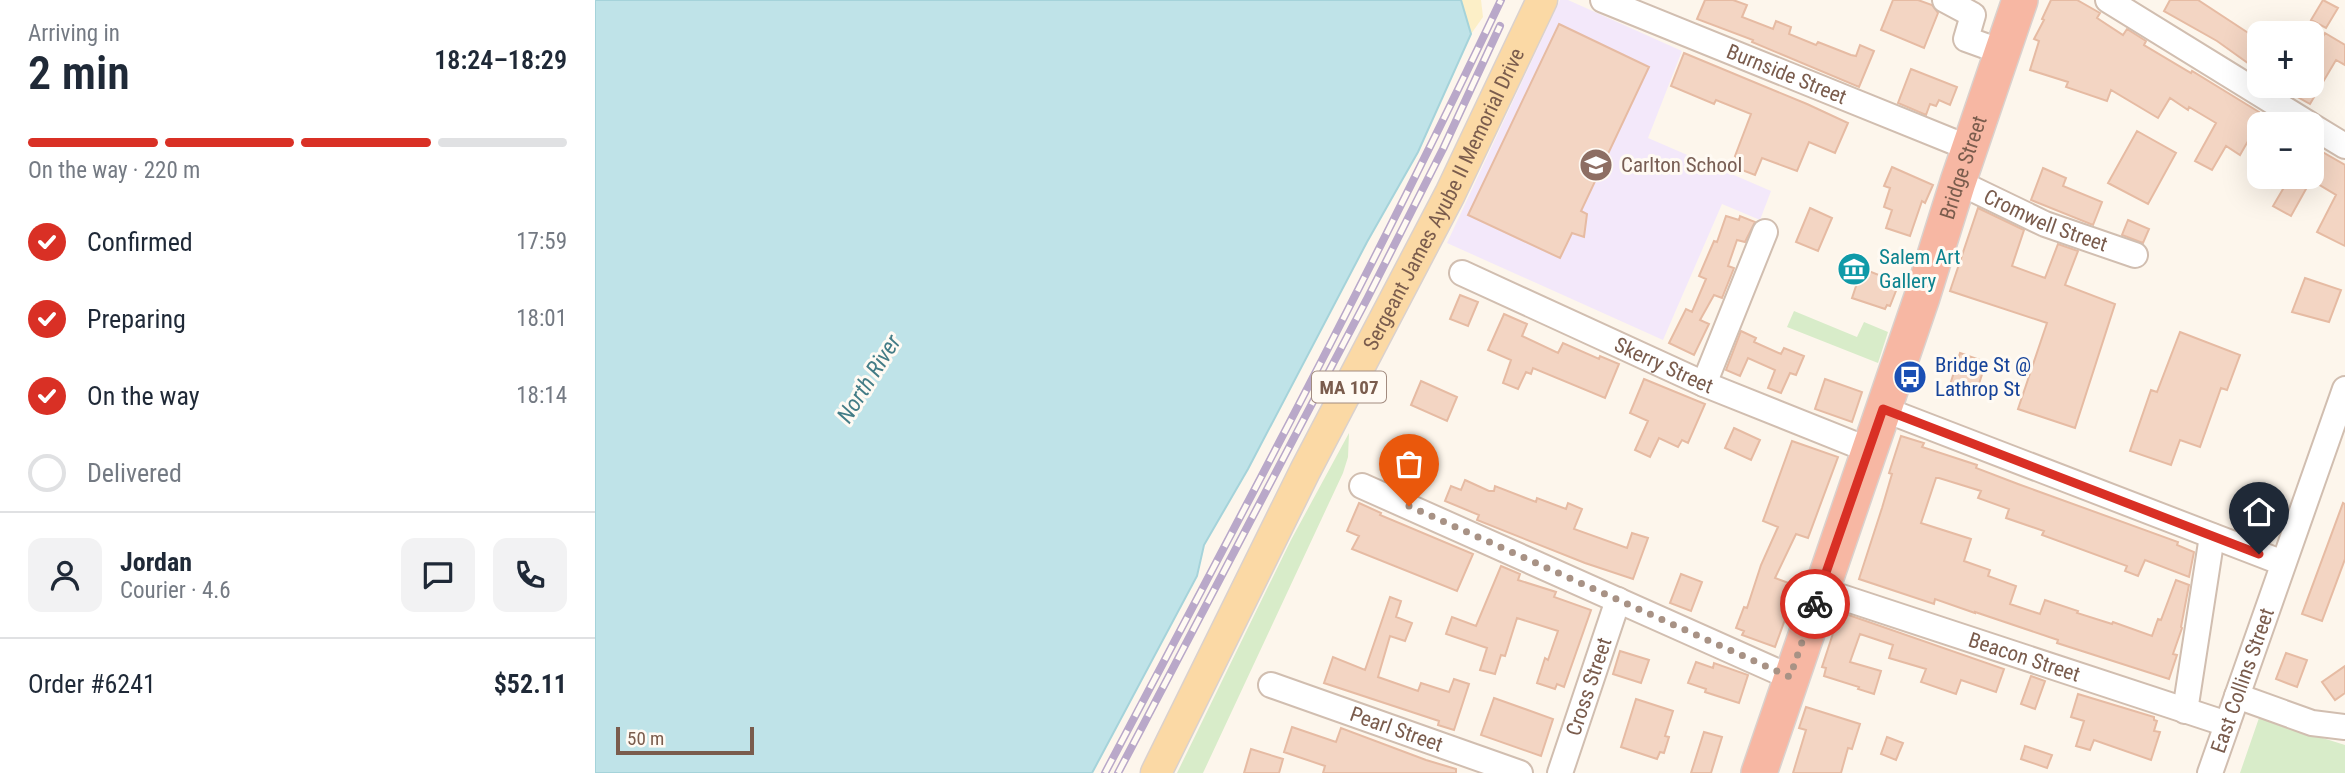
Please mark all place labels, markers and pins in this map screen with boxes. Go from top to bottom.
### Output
school or university icon: Carlton School [1577,146,1615,184]
place label: Carlton School [1621,153,1742,177]
place label: Salem Art Gallery [1879,245,1960,293]
museum icon: Salem Art Gallery [1835,250,1873,288]
place label: Bridge St @ Lathrop St [1935,353,2031,401]
bus stop icon: Bridge St @ Lathrop St [1891,358,1929,396]
pin [1379,434,1439,506]
pin [2229,482,2289,554]

